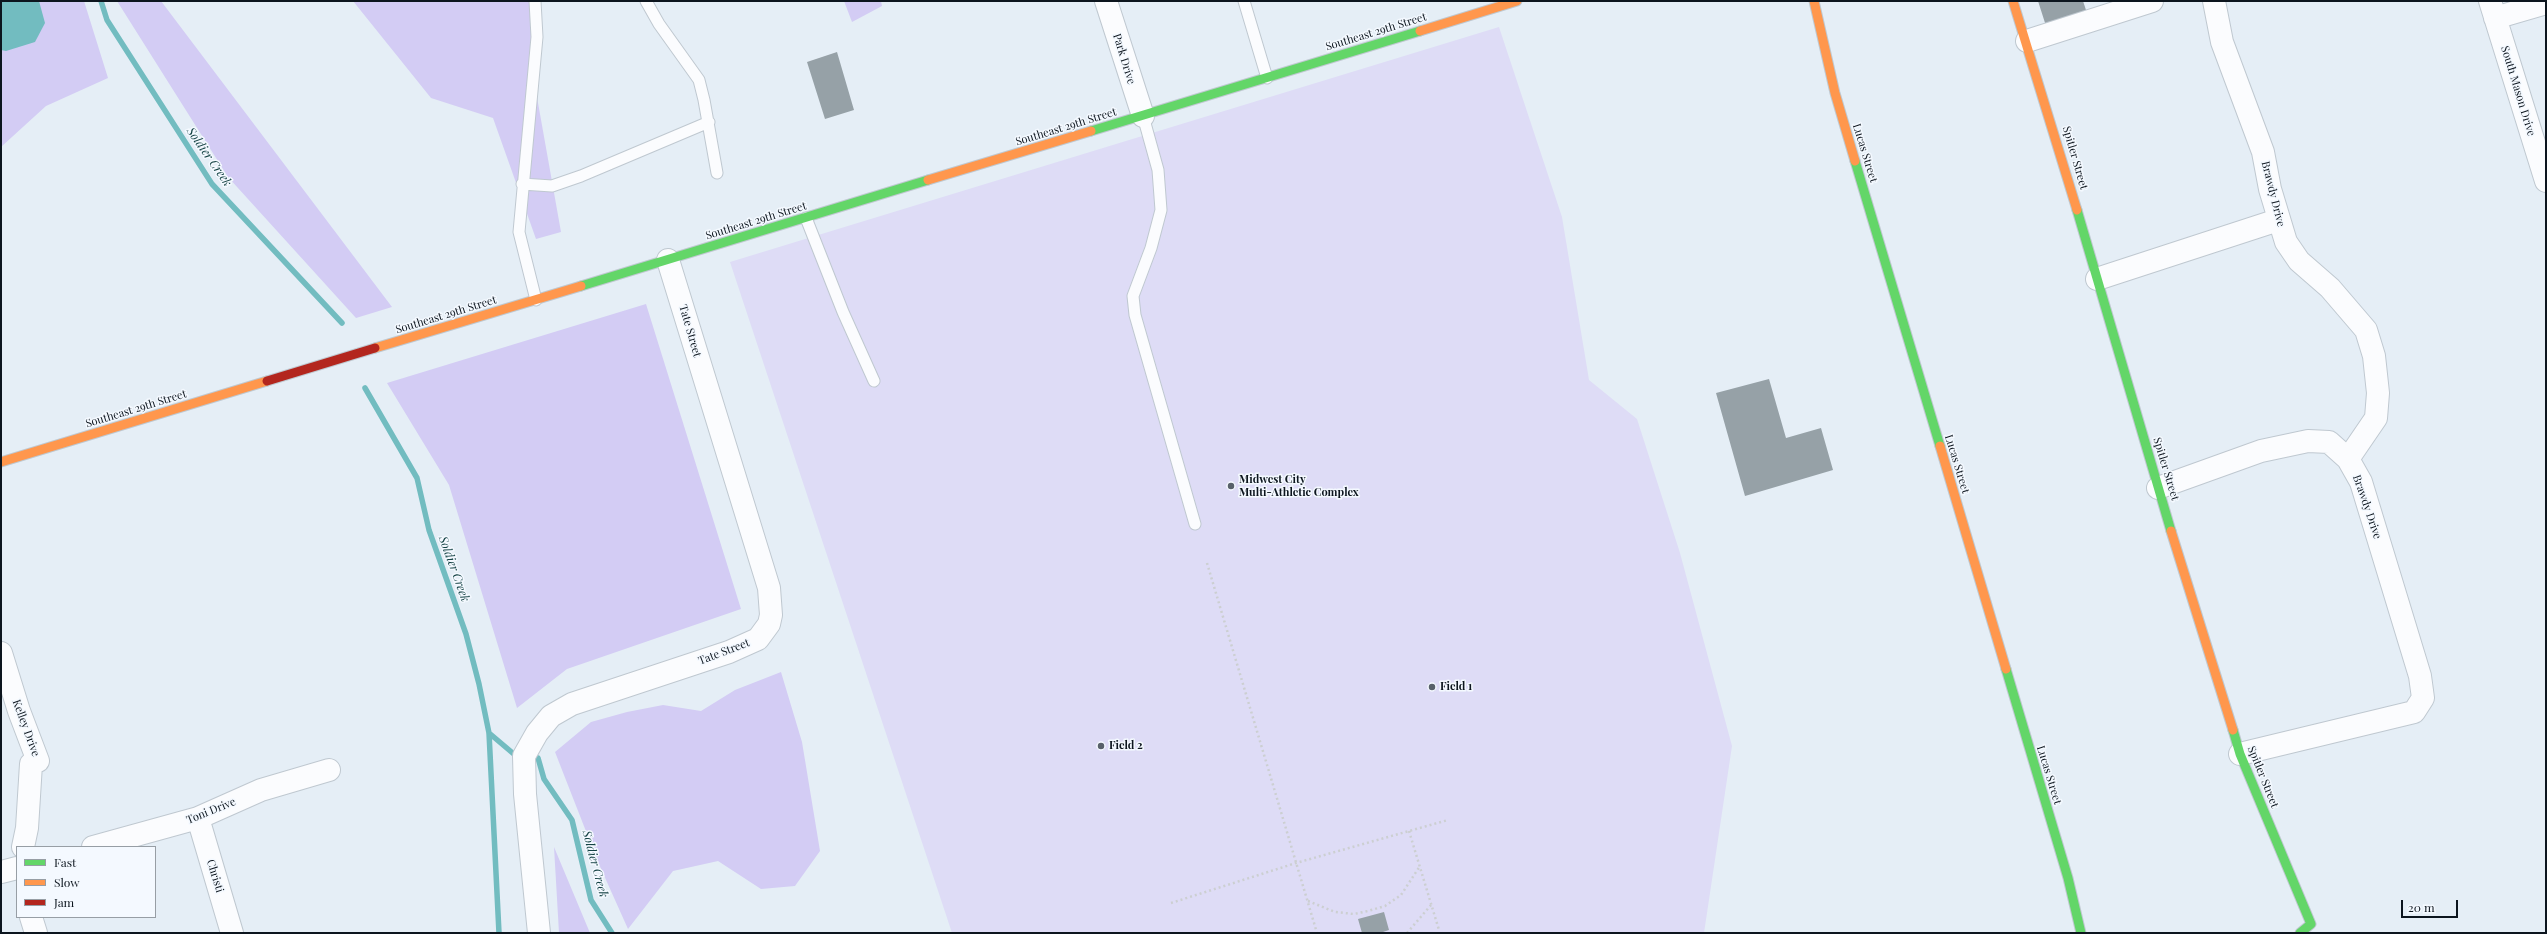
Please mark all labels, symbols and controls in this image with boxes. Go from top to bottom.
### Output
street label: Southeast 29th Street [1324,10,1428,54]
street label: Park Drive [1110,32,1138,86]
street label: South Mason Drive [2498,44,2538,138]
street label: Southeast 29th Street [1014,105,1118,149]
street label: Lucas Street [1850,122,1880,184]
water label: Soldier Creek [183,125,235,189]
street label: Spitler Street [2060,125,2090,191]
street label: Brawdy Drive [2258,160,2288,228]
street label: Southeast 29th Street [704,199,808,243]
street label: Southeast 29th Street [394,293,498,337]
street label: Tate Street [676,303,704,359]
street label: Southeast 29th Street [84,387,188,431]
street label: Lucas Street [1942,433,1972,495]
street label: Spitler Street [2150,436,2182,502]
place label: Midwest City Multi-Athletic Complex [1239,473,1359,499]
street label: Brawdy Drive [2350,473,2384,541]
marker: Midwest City Multi-Athletic Complex [1226,481,1236,491]
water label: Soldier Creek [435,534,473,604]
street label: Tate Street [696,636,752,668]
place label: Field 1 [1440,680,1472,694]
marker: Field 1 [1427,682,1437,692]
street label: Kelley Drive [10,698,42,758]
place label: Field 2 [1109,739,1143,753]
marker: Field 2 [1096,741,1106,751]
street label: Lucas Street [2034,744,2064,806]
street label: Spitler Street [2245,744,2281,810]
street label: Toni Drive [184,795,238,827]
water label: Soldier Creek [579,829,611,899]
legend [16,846,156,918]
text: Fast [54,854,76,870]
street label: Christi [204,858,226,894]
text: Slow [54,874,80,890]
scale bar [2403,892,2460,918]
text: Jam [54,894,74,910]
text: 20 m [2408,899,2435,915]

